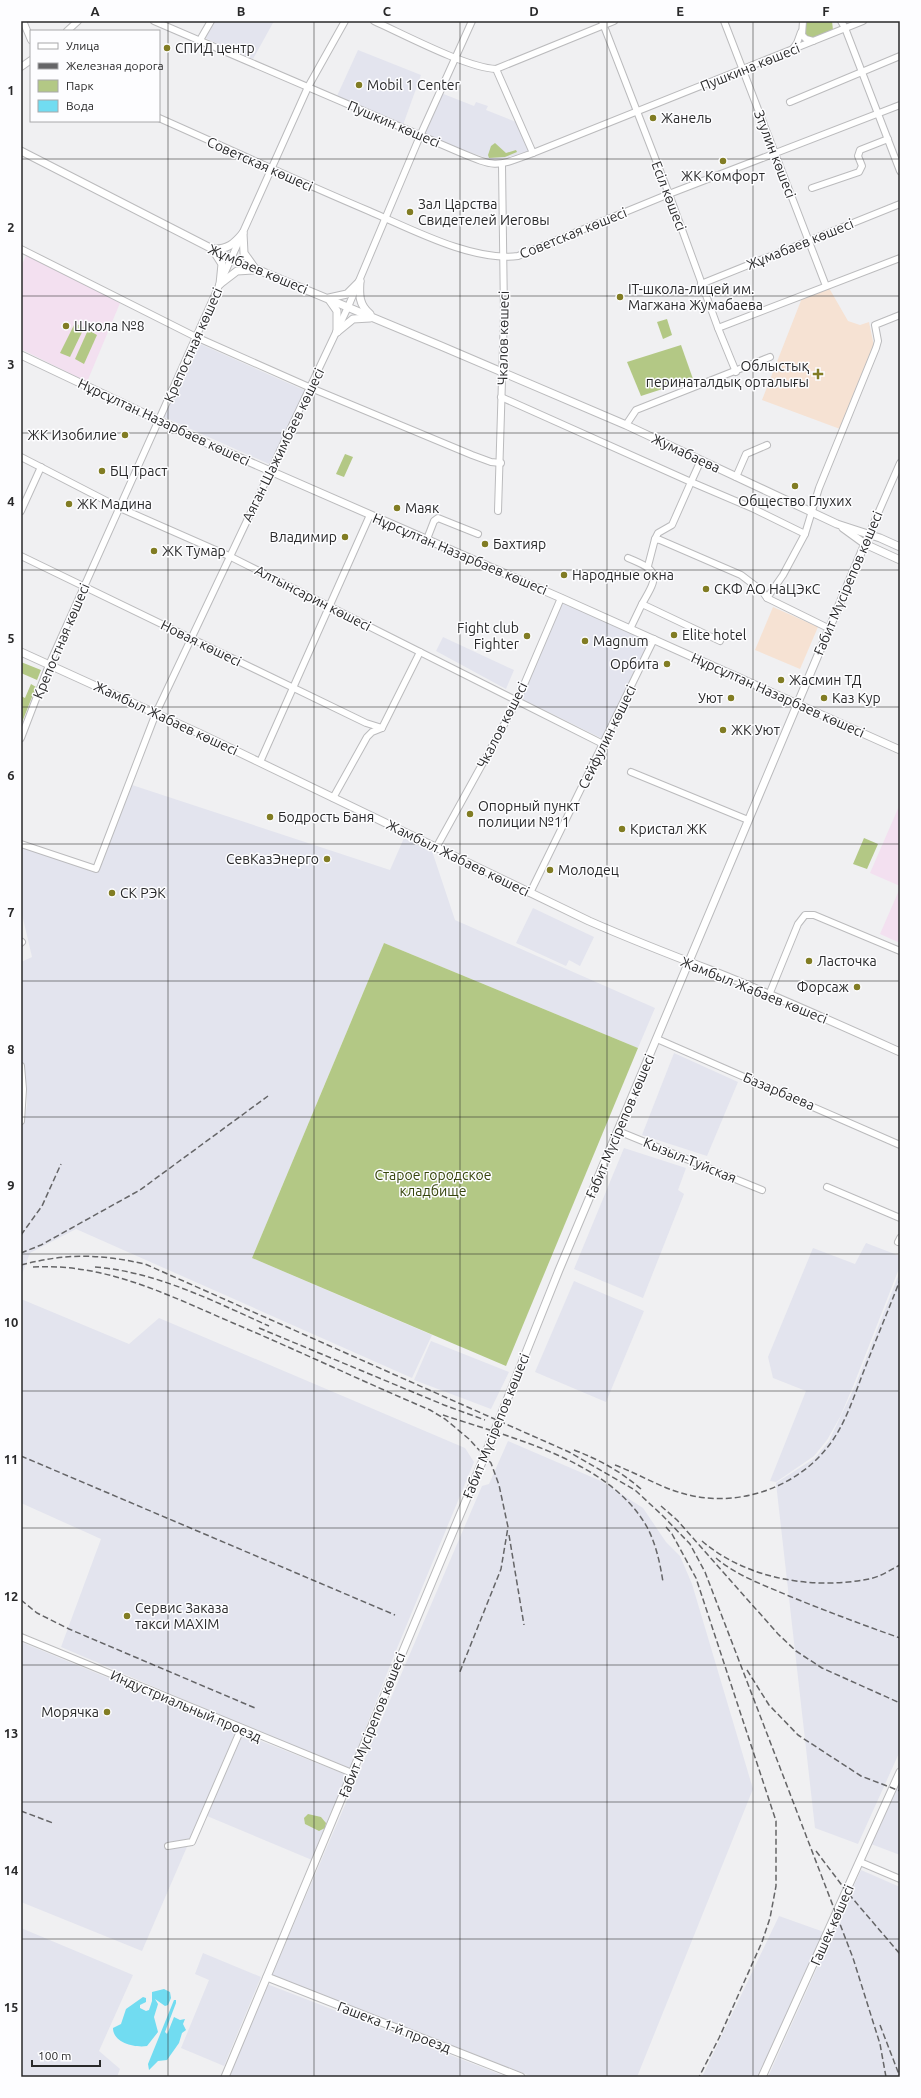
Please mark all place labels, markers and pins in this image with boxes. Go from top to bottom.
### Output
place label: СПИД центр [175,40,255,56]
marker: СПИД центр [162,43,172,53]
place label: Mobil 1 Center [367,77,460,93]
marker: Mobil 1 Center [354,80,364,90]
place label: Жанель [661,110,712,126]
marker: Жанель [648,113,658,123]
marker: ЖК Комфорт [718,156,728,166]
place label: ЖК Комфорт [681,168,765,184]
place label: Зал Царства Свидетелей Иеговы [418,196,550,228]
marker: Зал Царства Свидетелей Иеговы [405,207,415,217]
place label: IT-школа-лицей им. Магжана Жумабаева [628,281,763,313]
marker: IT-школа-лицей им. Магжана Жумабаева [615,292,625,302]
place label: Школа №8 [74,318,145,334]
marker: Школа №8 [61,321,71,331]
place label: Облыстық перинаталдық орталығы [646,358,809,390]
marker: Облыстық перинаталдық орталығы [812,368,824,380]
place label: ЖК Изобилие [28,427,117,443]
marker: ЖК Изобилие [120,430,130,440]
place label: БЦ Траст [110,463,167,479]
marker: БЦ Траст [97,466,107,476]
marker: Общество Глухих [790,481,800,491]
place label: Общество Глухих [738,493,852,509]
place label: ЖК Мадина [77,496,152,512]
marker: ЖК Мадина [64,499,74,509]
place label: Маяк [405,500,439,516]
marker: Маяк [392,503,402,513]
place label: Владимир [270,529,337,545]
marker: Владимир [340,532,350,542]
place label: Бахтияр [493,536,546,552]
marker: Бахтияр [480,539,490,549]
place label: ЖК Тумар [162,543,226,559]
marker: ЖК Тумар [149,546,159,556]
place label: Народные окна [572,567,674,583]
marker: Народные окна [559,570,569,580]
place label: СКФ АО НаЦЭкС [714,581,821,597]
marker: СКФ АО НаЦЭкС [701,584,711,594]
place label: Fight club Fighter [457,620,520,652]
place label: Elite hotel [682,627,747,643]
marker: Elite hotel [669,630,679,640]
marker: Fight club Fighter [522,631,532,641]
place label: Magnum [593,633,648,649]
marker: Magnum [580,636,590,646]
place label: Орбита [610,656,659,672]
marker: Орбита [662,659,672,669]
place label: Жасмин ТД [789,672,862,688]
marker: Жасмин ТД [776,675,786,685]
place label: Уют [698,690,723,706]
place label: Каз Кур [832,690,881,706]
marker: Уют [726,693,736,703]
marker: Каз Кур [819,693,829,703]
place label: ЖК Уют [731,722,780,738]
marker: ЖК Уют [718,725,728,735]
place label: Опорный пункт полиции №11 [478,798,580,830]
place label: Бодрость Баня [278,809,374,825]
marker: Опорный пункт полиции №11 [465,809,475,819]
marker: Бодрость Баня [265,812,275,822]
place label: Кристал ЖК [630,821,708,837]
marker: Кристал ЖК [617,824,627,834]
place label: СевКазЭнерго [226,851,319,867]
marker: СевКазЭнерго [322,854,332,864]
place label: Молодец [558,862,619,878]
marker: Молодец [545,865,555,875]
place label: СК РЭК [120,885,166,901]
marker: СК РЭК [107,888,117,898]
place label: Ласточка [817,953,877,969]
marker: Ласточка [804,956,814,966]
place label: Форсаж [796,979,850,995]
marker: Форсаж [852,982,862,992]
place label: Сервис Заказа такси MAXIM [135,1600,229,1632]
marker: Сервис Заказа такси MAXIM [122,1611,132,1621]
place label: Морячка [41,1704,99,1720]
marker: Морячка [102,1707,112,1717]

